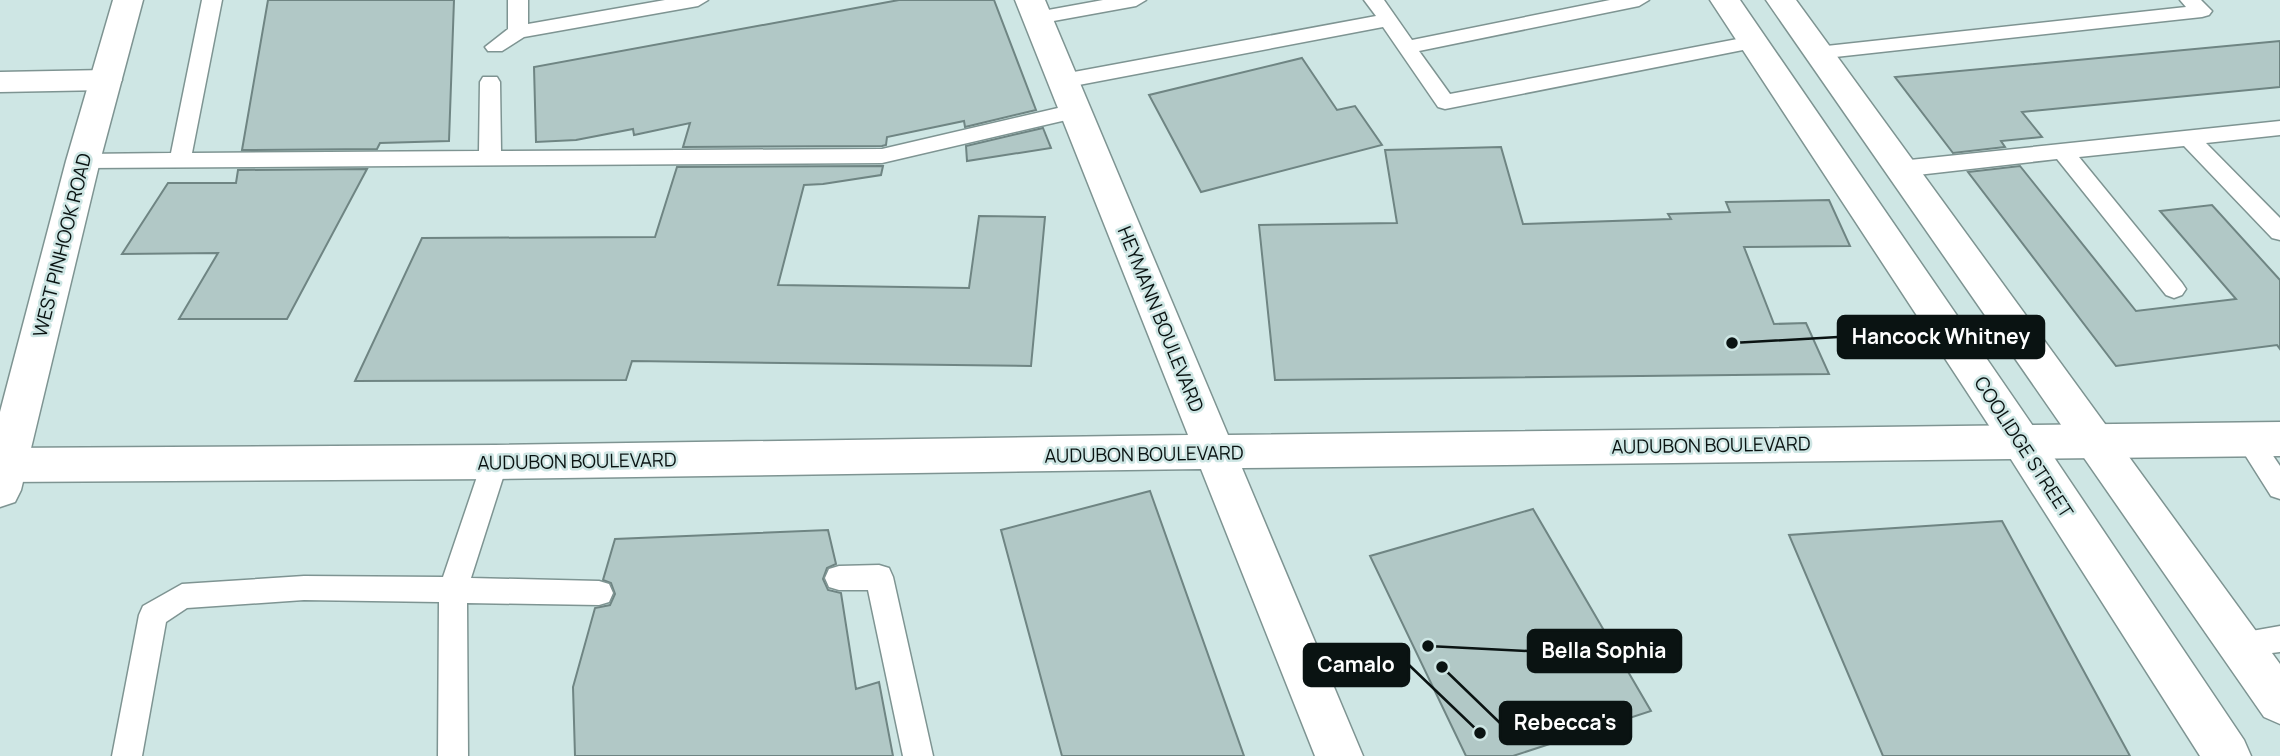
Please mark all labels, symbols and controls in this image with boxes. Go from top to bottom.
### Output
street label: WEST PINHOOK ROAD [27,150,97,340]
street label: HEYMANN BOULEVARD [1112,222,1210,416]
callout: Hancock Whitney [1838,316,2044,358]
text: Hancock Whitney [1852,322,2030,350]
street label: COOLIDGE STREET [1968,371,2080,523]
street label: AUDUBON BOULEVARD [1611,430,1811,460]
street label: AUDUBON BOULEVARD [1044,439,1244,469]
street label: AUDUBON BOULEVARD [477,446,677,476]
callout: Bella Sophia [1528,630,1681,672]
text: Bella Sophia [1542,636,1666,664]
callout: Camalo [1304,644,1409,686]
text: Camalo [1317,650,1395,678]
callout: Rebecca's [1500,702,1631,744]
text: Rebecca's [1514,708,1616,736]

